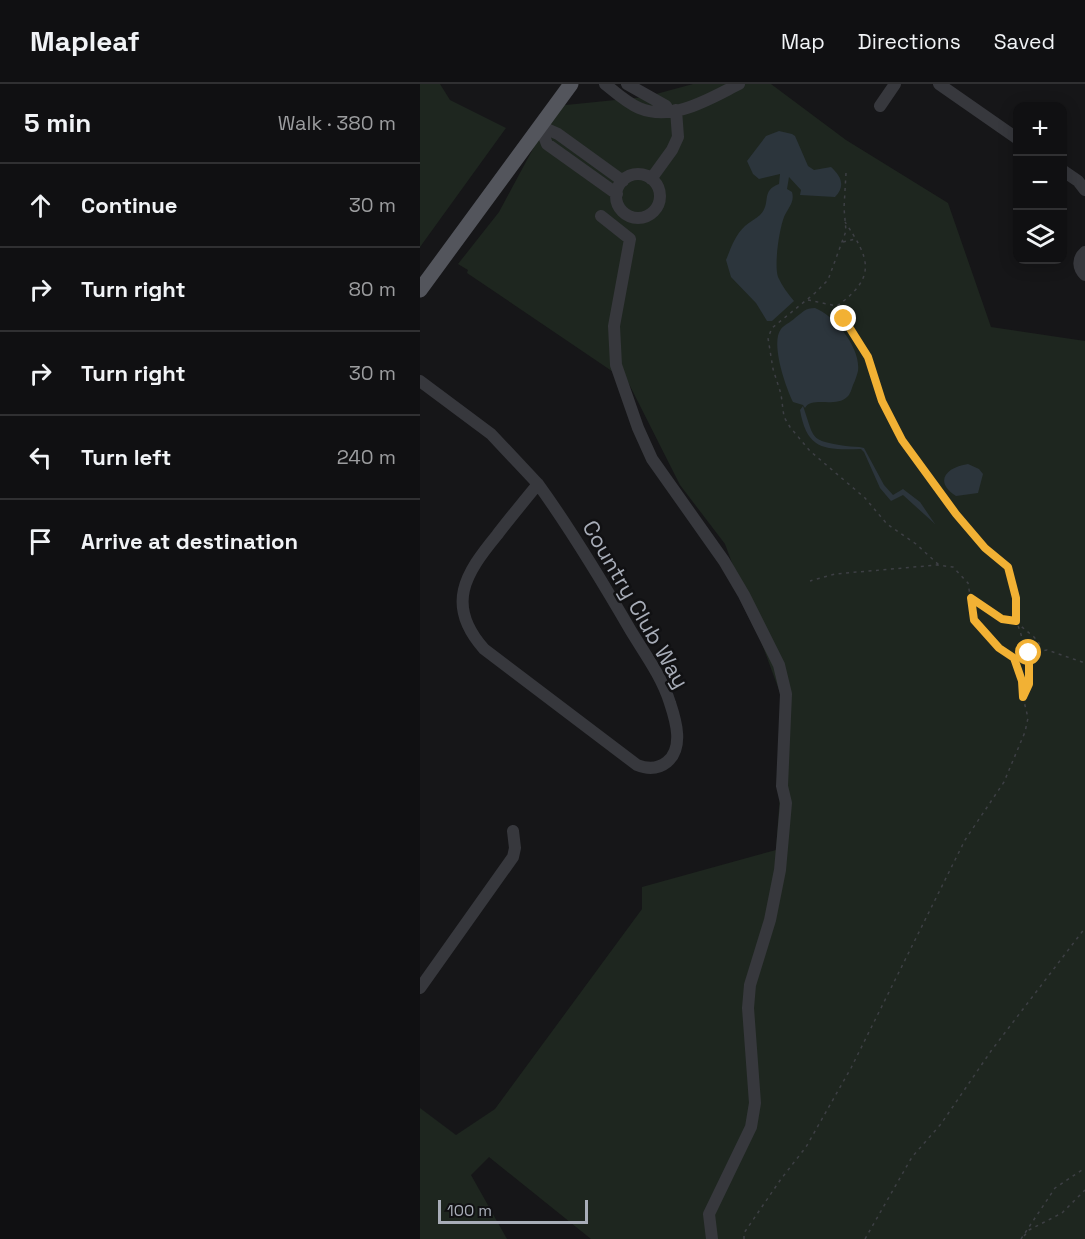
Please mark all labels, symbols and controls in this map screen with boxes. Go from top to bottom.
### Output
text: Mapleaf [30,23,140,59]
text: Map [781,28,825,55]
text: Directions [858,28,961,55]
text: Saved [994,28,1055,55]
map controls [1013,102,1067,264]
button: + [1013,102,1067,156]
text: 5 min [24,106,91,140]
text: Walk · 380 m [278,110,396,136]
button: − [1013,156,1067,210]
icon: ahead [24,189,57,222]
text: Continue [81,191,177,219]
text: 30 m [349,192,396,218]
button: layers [1013,210,1067,264]
icon: right [24,273,57,306]
text: Turn right [81,275,186,303]
text: 80 m [348,276,396,302]
route end [830,305,856,331]
icon: right [24,357,57,390]
text: Turn right [81,359,186,387]
text: 30 m [349,360,396,386]
icon: left [24,441,57,474]
text: Turn left [81,443,171,471]
text: 240 m [337,444,396,470]
street label: Country Club Way [577,515,695,693]
icon: arrive [24,525,57,558]
text: Arrive at destination [81,527,298,555]
route start [1015,639,1041,665]
scale bar [438,1197,588,1224]
text: 100 m [447,1200,492,1221]

